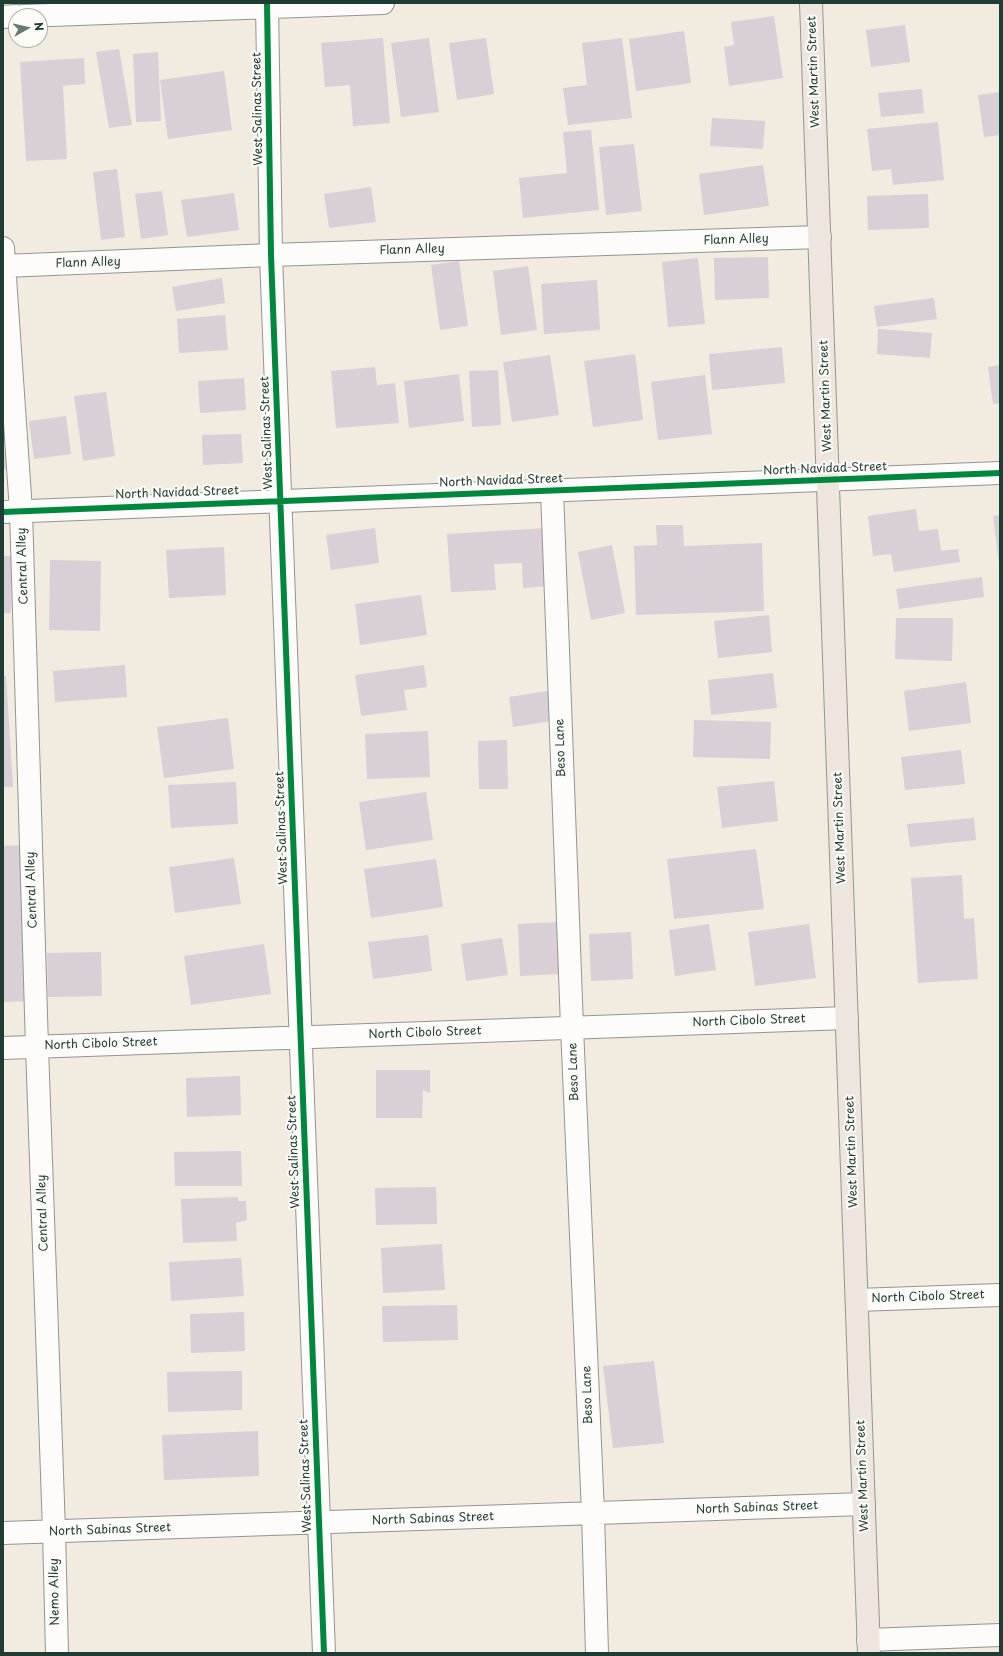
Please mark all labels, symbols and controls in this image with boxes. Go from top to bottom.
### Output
north arrow [8,8,48,48]
street label: West Martin Street [805,16,823,128]
text: N [30,21,48,32]
street label: West Salinas Street [250,52,266,166]
street label: Flann Alley [703,232,769,248]
street label: Flann Alley [379,242,445,258]
street label: Flann Alley [55,255,121,271]
street label: West Martin Street [817,340,835,452]
street label: West Salinas Street [258,376,276,490]
street label: North Navidad Street [763,460,887,478]
street label: North Navidad Street [439,472,563,490]
street label: North Navidad Street [115,484,239,502]
street label: Central Alley [14,527,32,605]
street label: Beso Lane [553,718,569,778]
street label: West Salinas Street [273,771,291,885]
street label: West Martin Street [831,772,849,884]
street label: Central Alley [23,851,41,929]
street label: North Cibolo Street [692,1012,806,1030]
street label: North Cibolo Street [368,1024,482,1042]
street label: North Cibolo Street [44,1035,158,1053]
street label: Beso Lane [566,1042,582,1102]
street label: West Salinas Street [285,1095,303,1209]
street label: West Martin Street [843,1096,861,1208]
street label: Central Alley [34,1174,52,1252]
street label: North Cibolo Street [871,1288,985,1306]
street label: Beso Lane [580,1365,596,1425]
street label: West Salinas Street [297,1419,315,1533]
street label: West Martin Street [854,1420,872,1532]
street label: North Sabinas Street [696,1499,818,1517]
street label: North Sabinas Street [372,1510,494,1528]
street label: North Sabinas Street [49,1521,171,1539]
street label: Nemo Alley [47,1558,63,1626]

